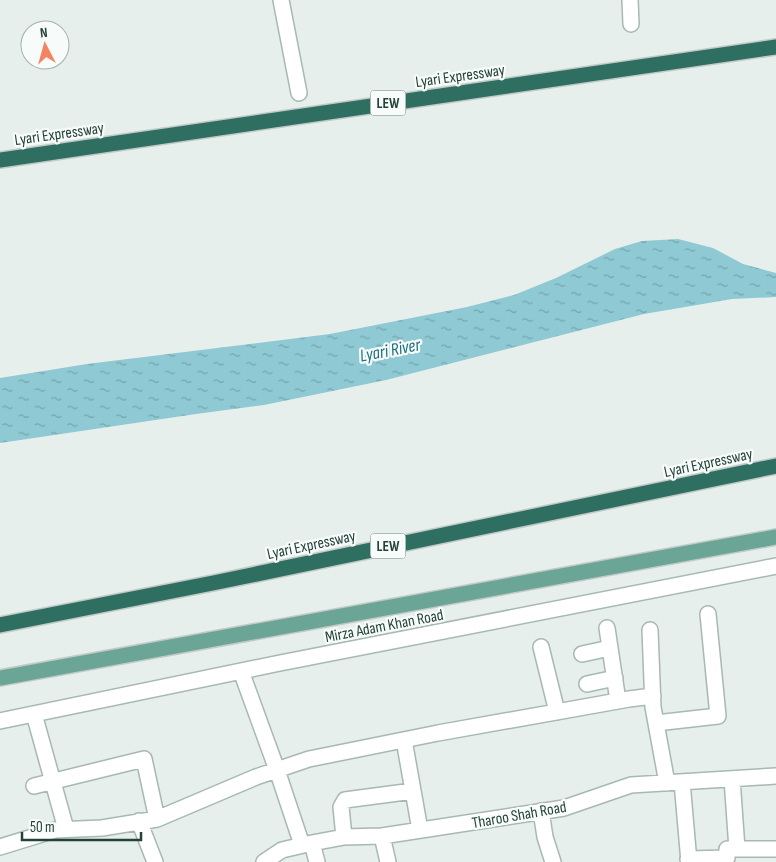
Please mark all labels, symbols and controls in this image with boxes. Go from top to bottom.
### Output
north arrow [20,20,70,70]
text: N [39,24,48,41]
street label: Lyari Expressway [414,61,506,92]
road number: LEW [370,90,406,116]
street label: Lyari Expressway [13,119,105,150]
water label: Lyari River [358,334,423,367]
street label: Lyari Expressway [662,445,754,482]
street label: Lyari Expressway [265,527,357,564]
road number: LEW [370,534,406,558]
street label: Mirza Adam Khan Road [323,606,445,647]
street label: Tharoo Shah Road [471,798,568,833]
scale bar [22,810,141,842]
text: 50 m [30,818,55,837]

